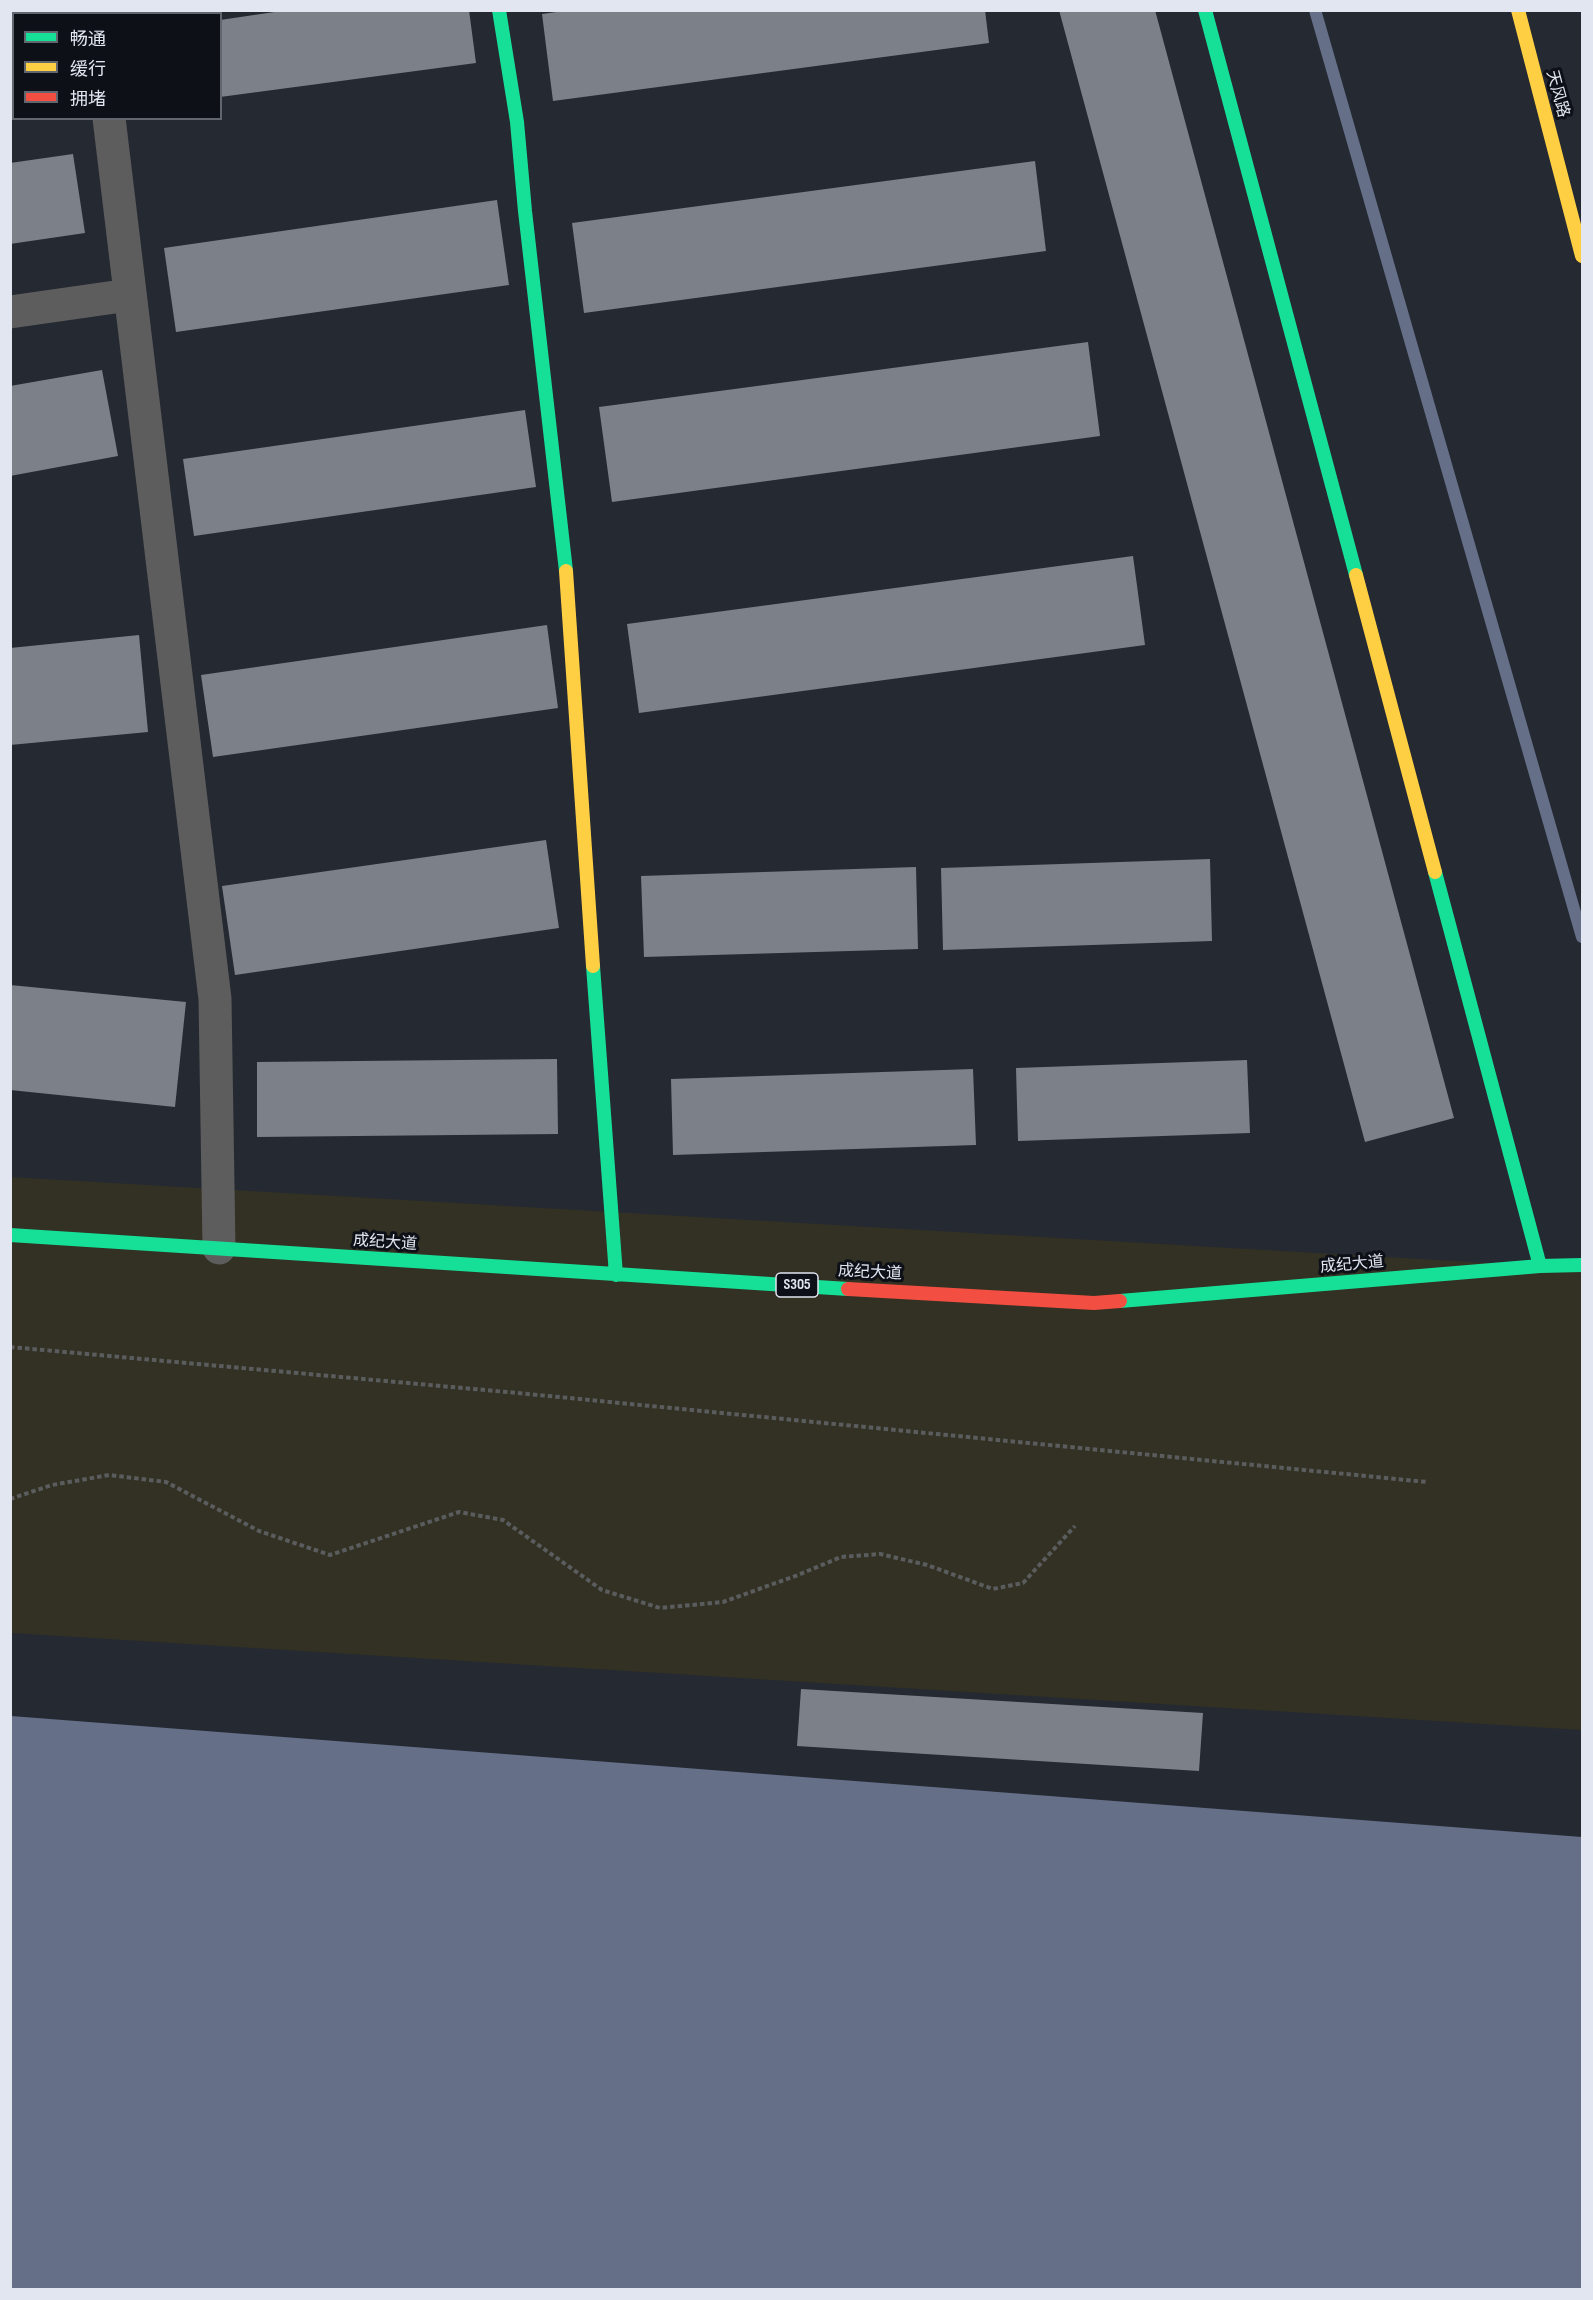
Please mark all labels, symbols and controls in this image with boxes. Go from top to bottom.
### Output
legend [12,12,222,120]
text: 畅通 [70,29,106,50]
text: 缓行 [70,59,106,80]
street label: 天风路 [1542,68,1572,120]
text: 拥堵 [70,89,106,110]
street label: 成纪大道 [352,1231,418,1255]
street label: 成纪大道 [1319,1253,1385,1277]
street label: 成纪大道 [838,1262,902,1284]
road number: S305 [776,1273,818,1297]

